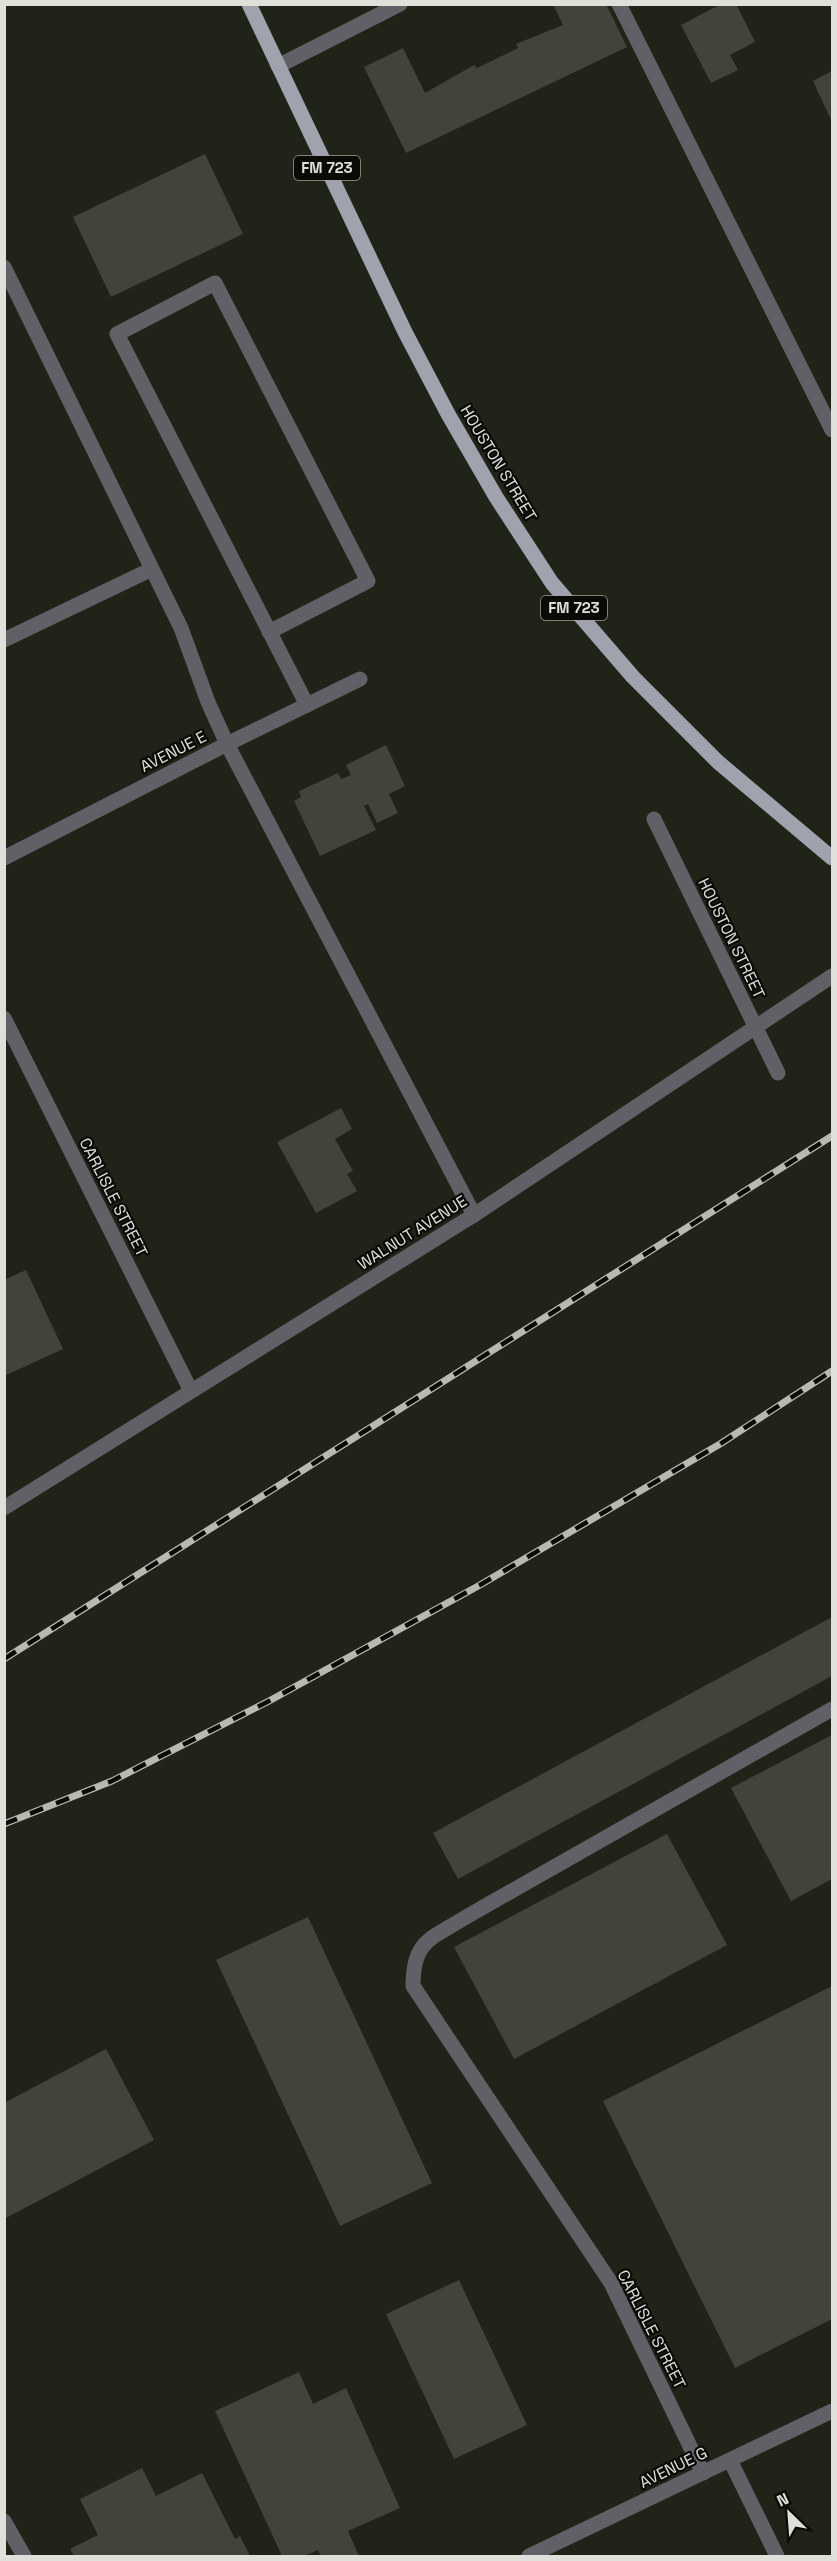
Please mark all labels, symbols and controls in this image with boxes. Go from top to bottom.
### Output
road number: FM 723 [294,156,360,180]
street label: HOUSTON STREET [456,401,542,525]
road number: FM 723 [541,596,607,620]
street label: AVENUE E [137,726,210,777]
street label: HOUSTON STREET [693,874,770,1002]
street label: CARLISLE STREET [74,1134,153,1260]
street label: WALNUT AVENUE [354,1190,471,1274]
street label: CARLISLE STREET [612,2266,691,2392]
street label: AVENUE G [636,2442,711,2493]
north arrow [759,2483,819,2543]
text: N [774,2488,792,2512]

